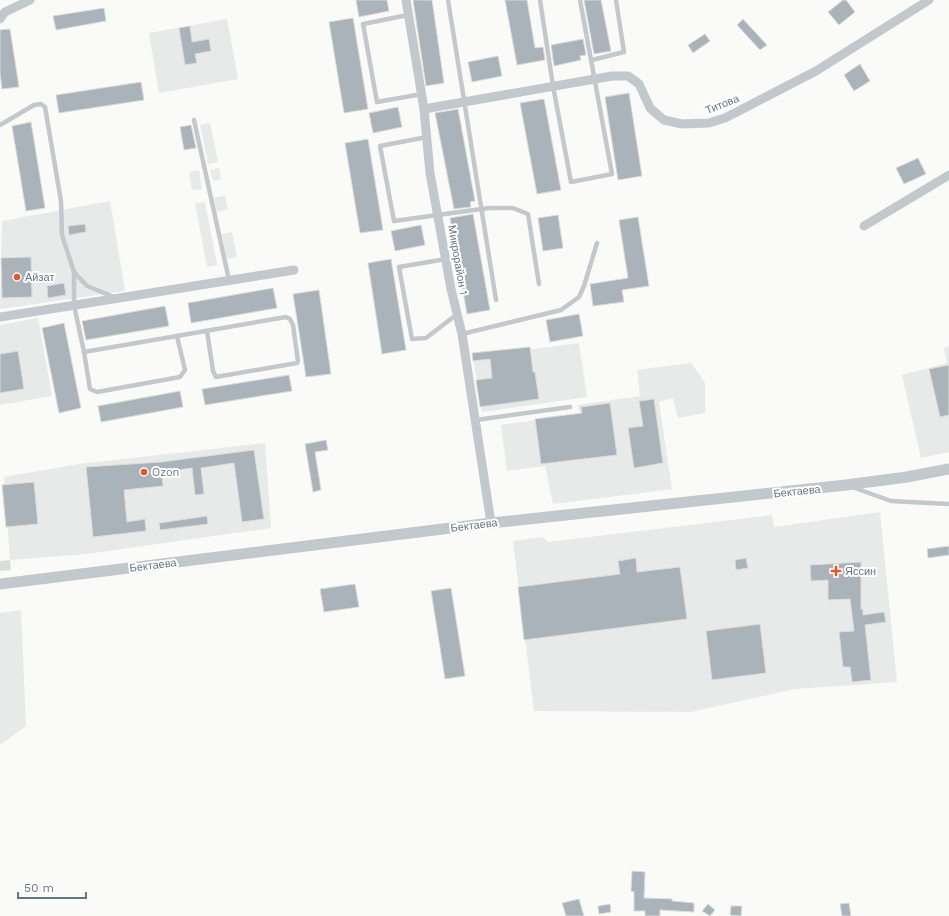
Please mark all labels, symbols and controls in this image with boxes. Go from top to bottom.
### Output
street label: Титова [703,92,742,117]
street label: Микрорайон 1 [445,224,470,296]
place label: Айзат [25,271,54,284]
marker: Айзат [12,272,22,282]
place label: Ozon [152,466,179,479]
marker: Ozon [139,467,149,477]
street label: Бектаева [773,482,822,500]
street label: Бектаева [450,516,499,535]
street label: Бектаева [129,556,178,575]
marker: Яссин [830,565,842,577]
place label: Яссин [845,565,876,578]
scale bar [18,874,86,900]
text: 50 m [24,881,54,895]

